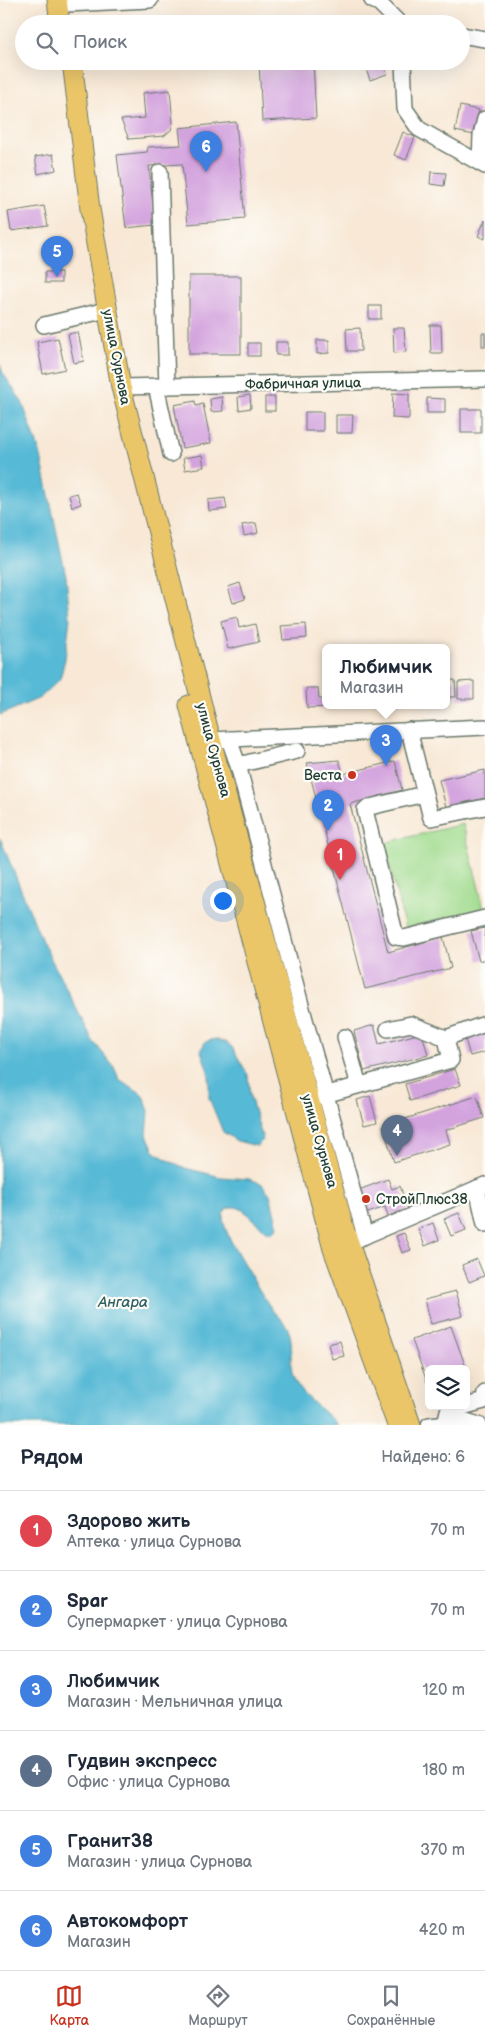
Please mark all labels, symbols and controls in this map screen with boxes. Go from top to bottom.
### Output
search box [15,15,470,70]
icon: search [33,29,61,57]
text: Поиск [73,31,127,54]
pin: 6 [190,131,222,172]
pin: 5 [41,236,73,277]
street label: улица Сурнова [99,308,134,407]
street label: Фабричная улица [245,374,362,393]
popup [322,644,450,709]
text: Любимчик [340,656,432,679]
text: Магазин [340,679,404,698]
street label: улица Сурнова [193,701,234,800]
pin: 3 [370,725,402,766]
place label: Веста [304,767,343,784]
marker: Веста [346,769,358,781]
pin: 2 [312,790,344,831]
pin: 1 [324,839,356,880]
your location [210,888,236,914]
street label: улица Сурнова [298,1092,341,1191]
pin: 4 [381,1115,413,1156]
place label: СтройПлюс38 [376,1191,468,1208]
marker: СтройПлюс38 [360,1193,372,1205]
water label: Ангара [97,1293,148,1312]
map controls [425,1365,470,1410]
button: layers [425,1365,470,1410]
text: Рядом [20,1445,83,1470]
text: Найдено: 6 [381,1448,465,1467]
text: Здорово жить [67,1510,190,1533]
text: 1 [33,1521,39,1540]
text: 70 m [430,1521,465,1540]
text: Аптека · улица Сурнова [67,1533,242,1552]
text: Spar [67,1590,108,1613]
text: 2 [31,1601,41,1620]
text: 70 m [430,1601,465,1620]
text: Супермаркет · улица Сурнова [67,1613,288,1632]
text: Любимчик [67,1670,159,1693]
text: 3 [31,1681,41,1700]
text: 120 m [422,1681,465,1700]
text: Магазин · Мельничная улица [67,1693,283,1712]
text: Гудвин экспресс [67,1750,217,1773]
text: 4 [31,1761,41,1780]
text: 180 m [423,1761,465,1780]
text: Офис · улица Сурнова [67,1773,230,1792]
text: Гранит38 [67,1830,153,1853]
text: 5 [31,1841,41,1860]
text: 370 m [420,1841,465,1860]
text: Магазин · улица Сурнова [67,1853,252,1872]
text: Автокомфорт [67,1910,188,1933]
text: 6 [31,1921,41,1940]
text: 420 m [419,1921,465,1940]
text: Магазин [67,1933,131,1952]
tab: Карта [50,1982,89,2029]
tab: Маршрут [188,1982,248,2029]
tab: Сохранённые [347,1982,435,2029]

